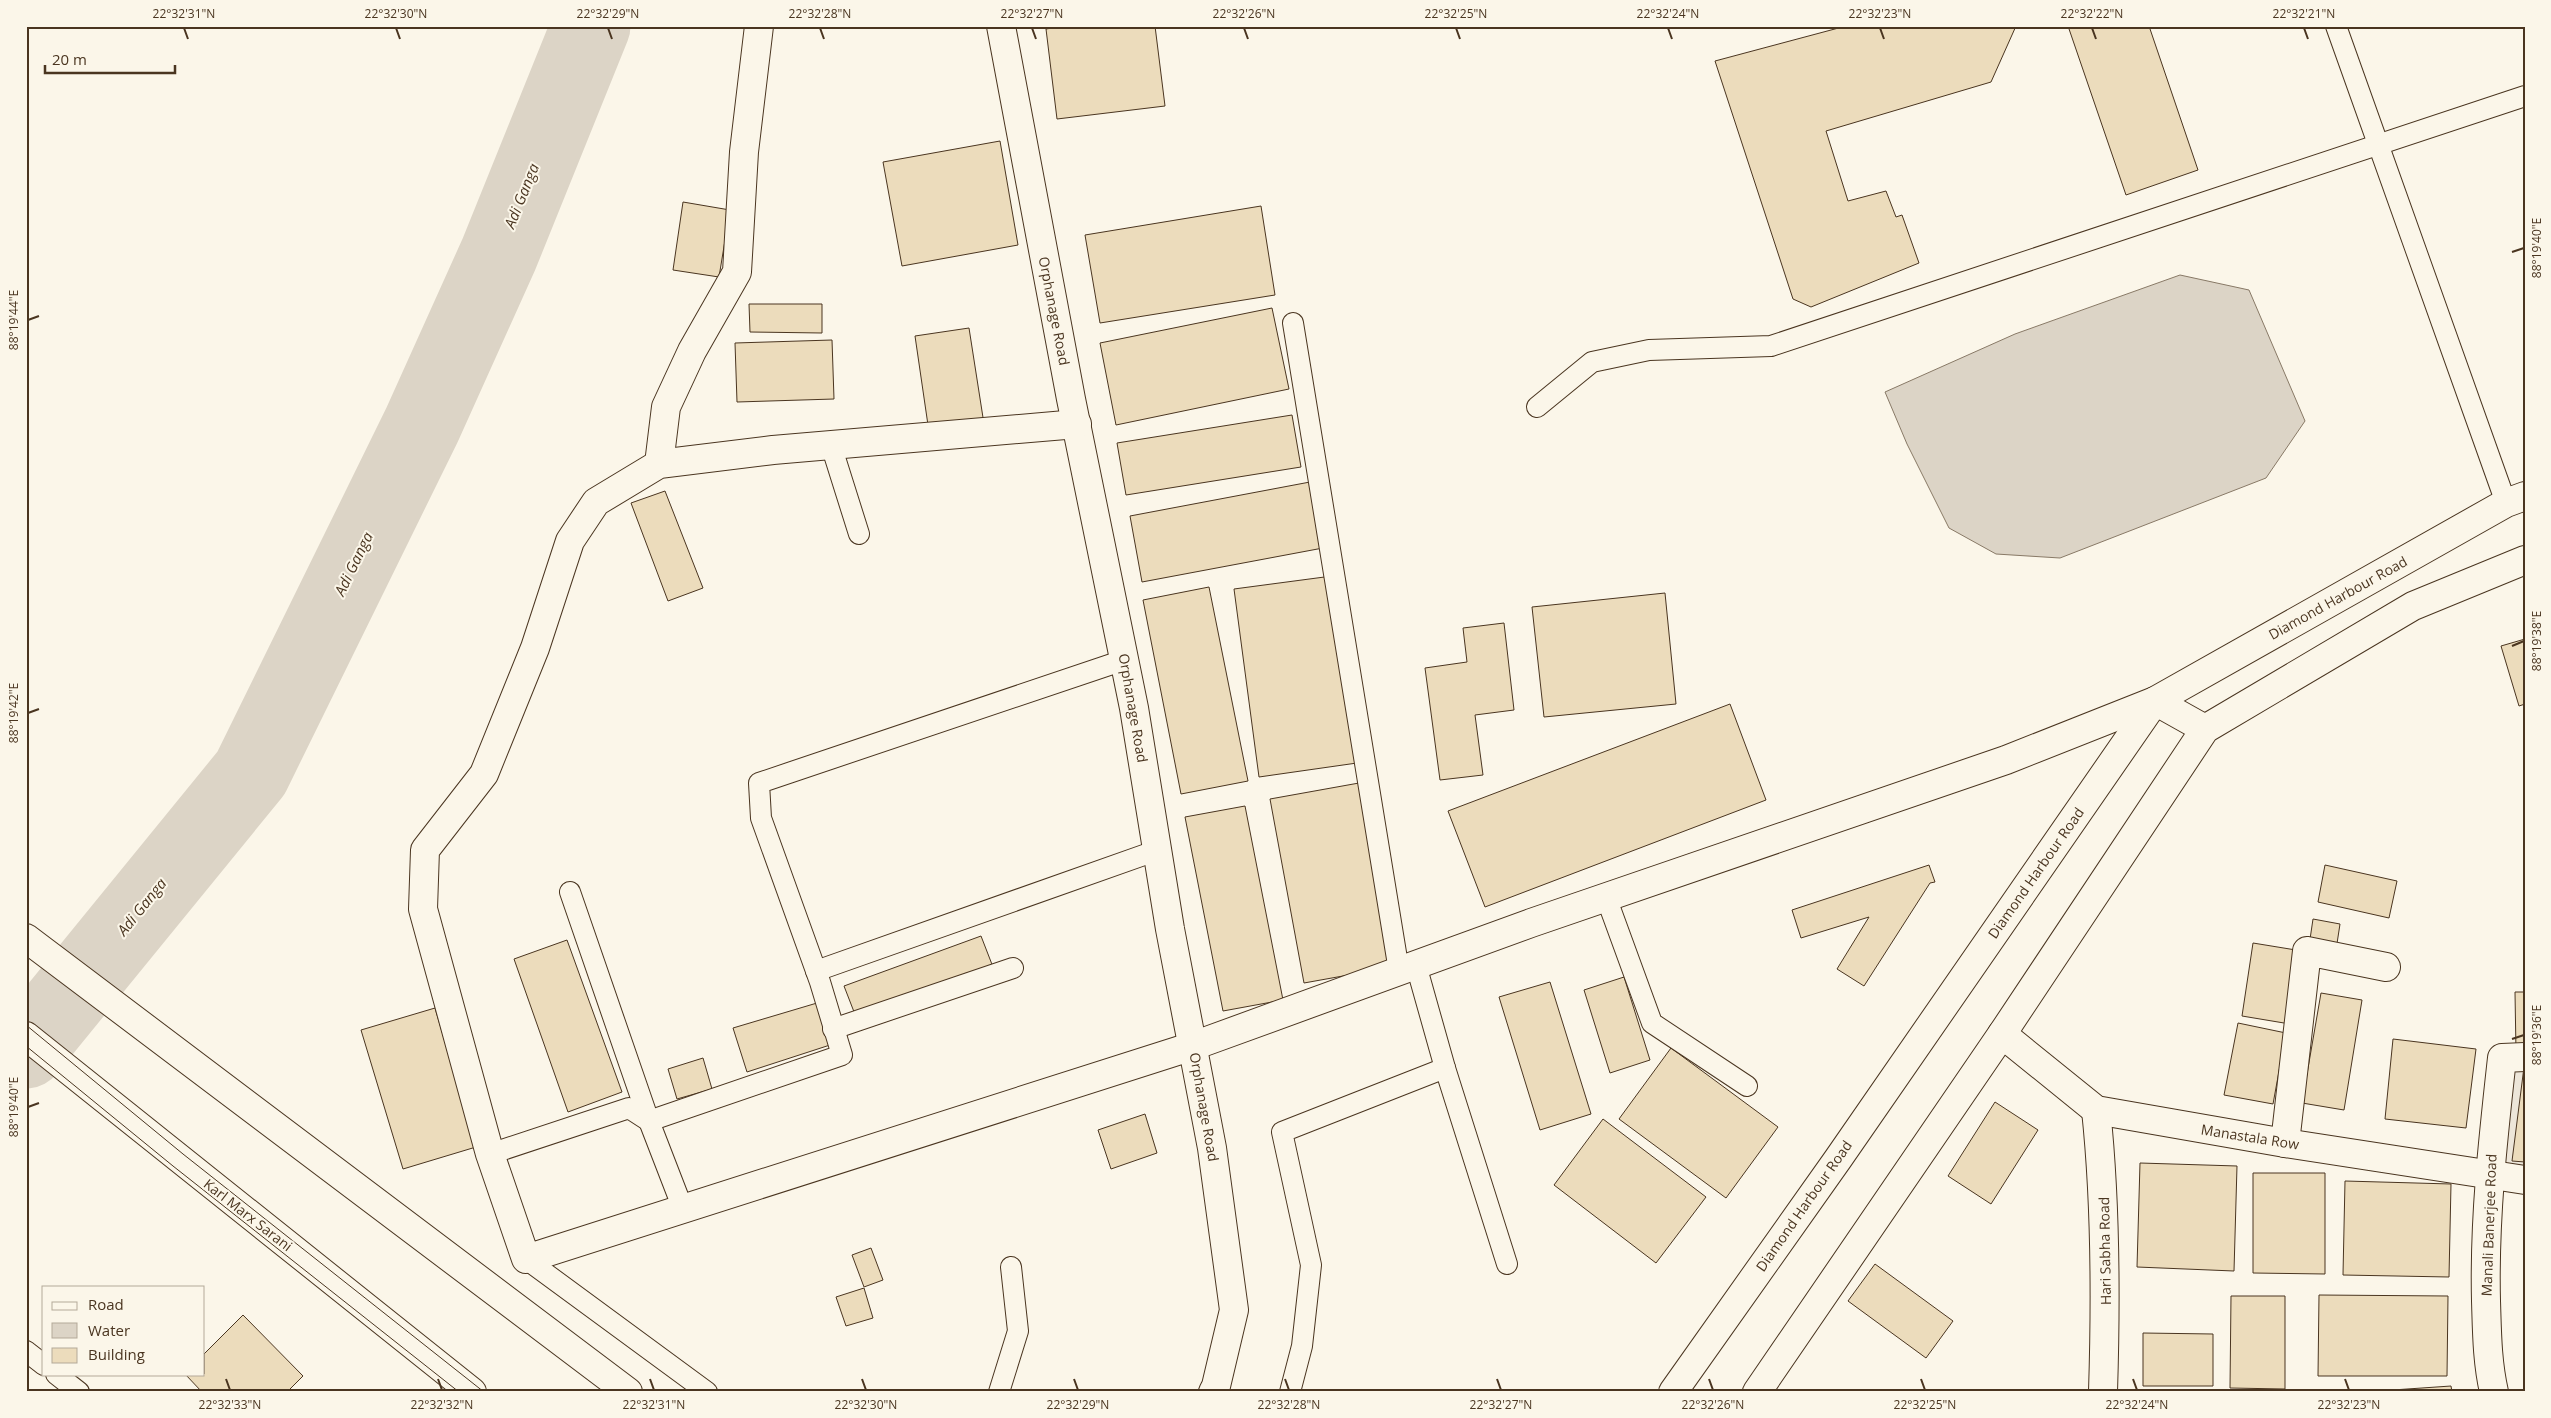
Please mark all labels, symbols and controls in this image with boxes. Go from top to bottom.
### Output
text: 22°32'31"N [153,5,215,22]
text: 22°32'30"N [365,5,427,22]
text: 22°32'29"N [577,5,639,22]
text: 22°32'28"N [789,5,851,22]
text: 22°32'27"N [1001,5,1063,22]
text: 22°32'26"N [1213,5,1275,22]
text: 22°32'25"N [1425,5,1487,22]
text: 22°32'24"N [1637,5,1699,22]
text: 22°32'23"N [1849,5,1911,22]
text: 22°32'22"N [2061,5,2123,22]
text: 22°32'21"N [2273,5,2335,22]
scale bar [45,42,175,74]
text: 20 m [52,49,87,69]
water label: Adi Ganga [499,160,543,232]
text: 88°19'40"E [2528,218,2545,278]
street label: Orphanage Road [1035,255,1074,367]
text: 88°19'44"E [5,290,22,350]
water label: Adi Ganga [329,528,377,600]
street label: Diamond Harbour Road [2265,551,2411,644]
text: 88°19'38"E [2528,611,2545,671]
street label: Orphanage Road [1115,652,1152,764]
text: 88°19'42"E [5,683,22,743]
street label: Diamond Harbour Road [1983,803,2088,942]
water label: Adi Ganga [111,873,171,940]
text: 88°19'36"E [2528,1005,2545,1065]
street label: Orphanage Road [1186,1051,1223,1163]
text: 88°19'40"E [5,1077,22,1137]
street label: Manastala Row [2200,1119,2301,1154]
street label: Diamond Harbour Road [1751,1136,1856,1275]
street label: Manali Banerjee Road [2477,1153,2500,1297]
street label: Karl Marx Sarani [200,1174,296,1255]
street label: Hari Sabha Road [2094,1197,2115,1305]
legend [42,1286,205,1376]
text: Road [88,1294,124,1314]
text: Water [88,1320,130,1340]
text: Building [88,1344,145,1364]
text: 22°32'33"N [199,1396,261,1413]
text: 22°32'32"N [411,1396,473,1413]
text: 22°32'31"N [623,1396,685,1413]
text: 22°32'30"N [835,1396,897,1413]
text: 22°32'29"N [1047,1396,1109,1413]
text: 22°32'28"N [1258,1396,1320,1413]
text: 22°32'27"N [1470,1396,1532,1413]
text: 22°32'26"N [1682,1396,1744,1413]
text: 22°32'25"N [1894,1396,1956,1413]
text: 22°32'24"N [2106,1396,2168,1413]
text: 22°32'23"N [2318,1396,2380,1413]

